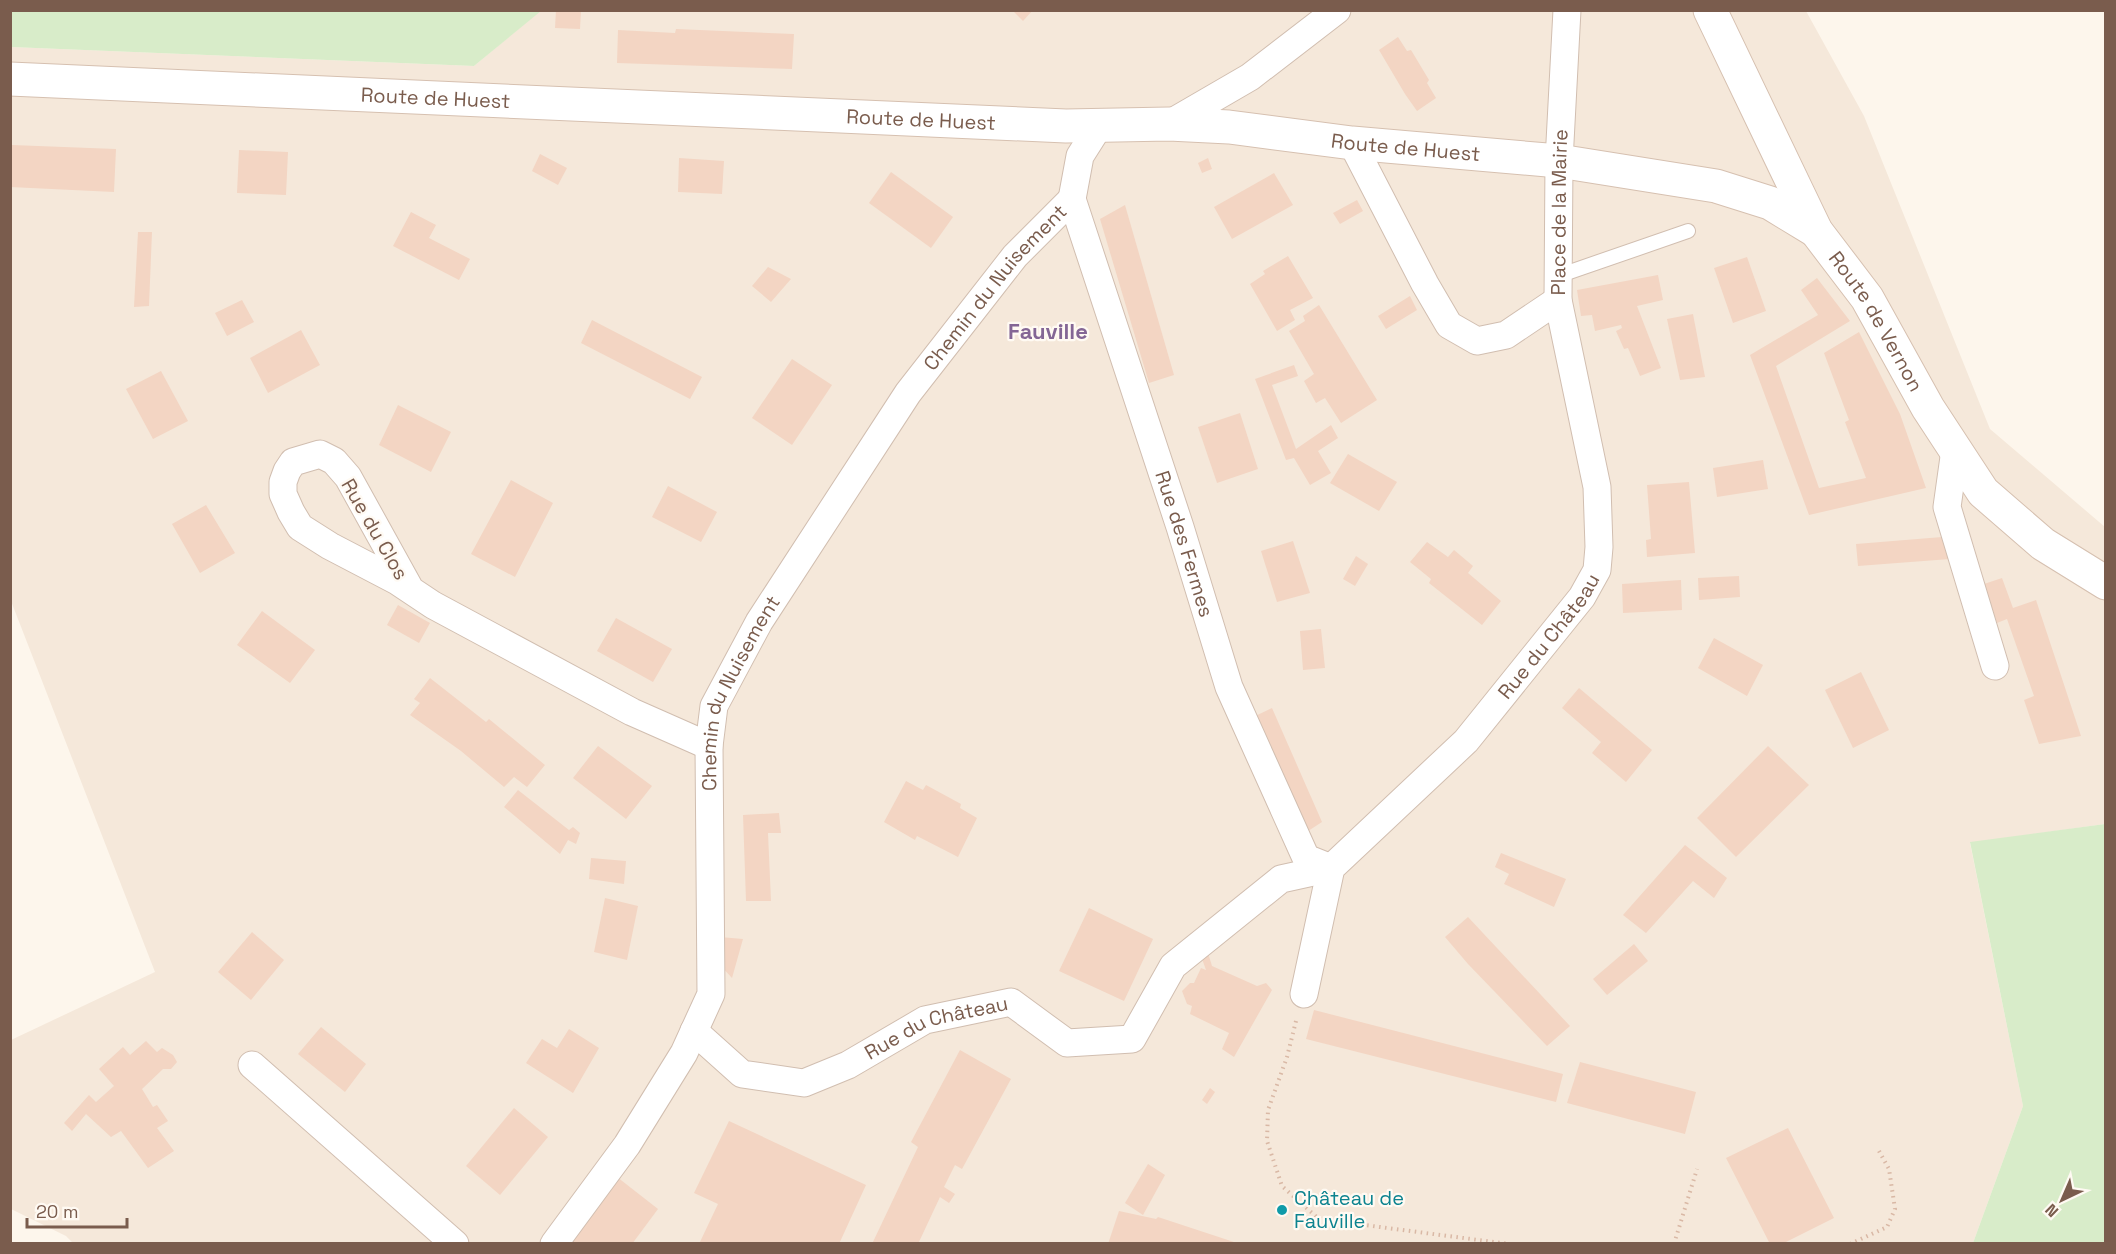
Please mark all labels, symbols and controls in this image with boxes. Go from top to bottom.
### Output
street label: Route de Huest [360,82,511,114]
street label: Route de Huest [846,103,996,136]
street label: Route de Huest [1329,127,1481,167]
street label: Place de la Mairie [1545,128,1574,296]
street label: Chemin du Nuisement [918,199,1072,376]
street label: Route de Vernon [1823,246,1929,396]
district label: Fauville [1008,317,1088,345]
street label: Rue des Fermes [1149,467,1220,620]
street label: Rue du Clos [336,474,414,584]
street label: Rue du Château [1492,569,1606,704]
street label: Chemin du Nuisement [695,590,786,791]
street label: Rue du Château [860,990,1010,1066]
north arrow [2032,1170,2092,1230]
place label: Château de Fauville [1294,1185,1404,1234]
scale bar [27,1191,128,1229]
text: N [2041,1199,2063,1222]
text: 20 m [36,1200,79,1223]
marker: Château de Fauville [1275,1203,1289,1217]

